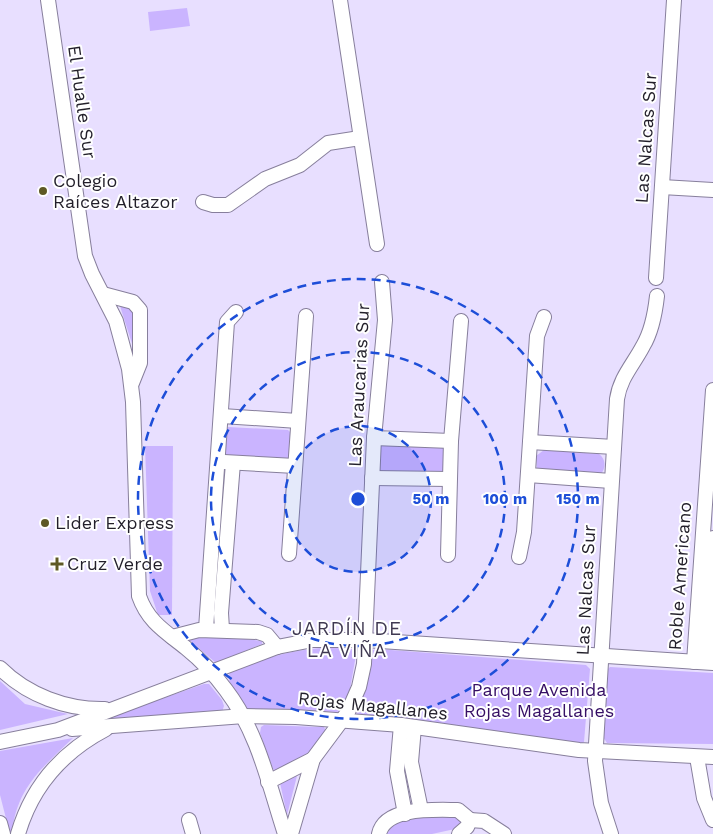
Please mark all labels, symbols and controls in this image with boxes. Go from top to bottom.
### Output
street label: El Hualle Sur [64,44,101,160]
street label: Las Nalcas Sur [630,72,661,204]
place label: Colegio Raíces Altazor [53,170,178,212]
marker: Colegio Raíces Altazor [37,185,49,197]
street label: Las Araucarias Sur [344,302,373,468]
centre of rings [349,490,367,508]
text: 50 m [413,490,449,508]
text: 100 m [483,490,527,508]
text: 150 m [556,490,600,508]
street label: Roble Americano [664,501,695,651]
place label: Lider Express [55,512,174,533]
marker: Lider Express [39,517,51,529]
street label: Las Nalcas Sur [572,524,599,656]
place label: Cruz Verde [67,553,163,574]
marker: Cruz Verde [51,558,63,570]
district label: JARDÍN DE LA VIÑA [292,617,402,662]
park label: Parque Avenida Rojas Magallanes [464,679,614,721]
street label: Rojas Magallanes [297,687,449,724]

